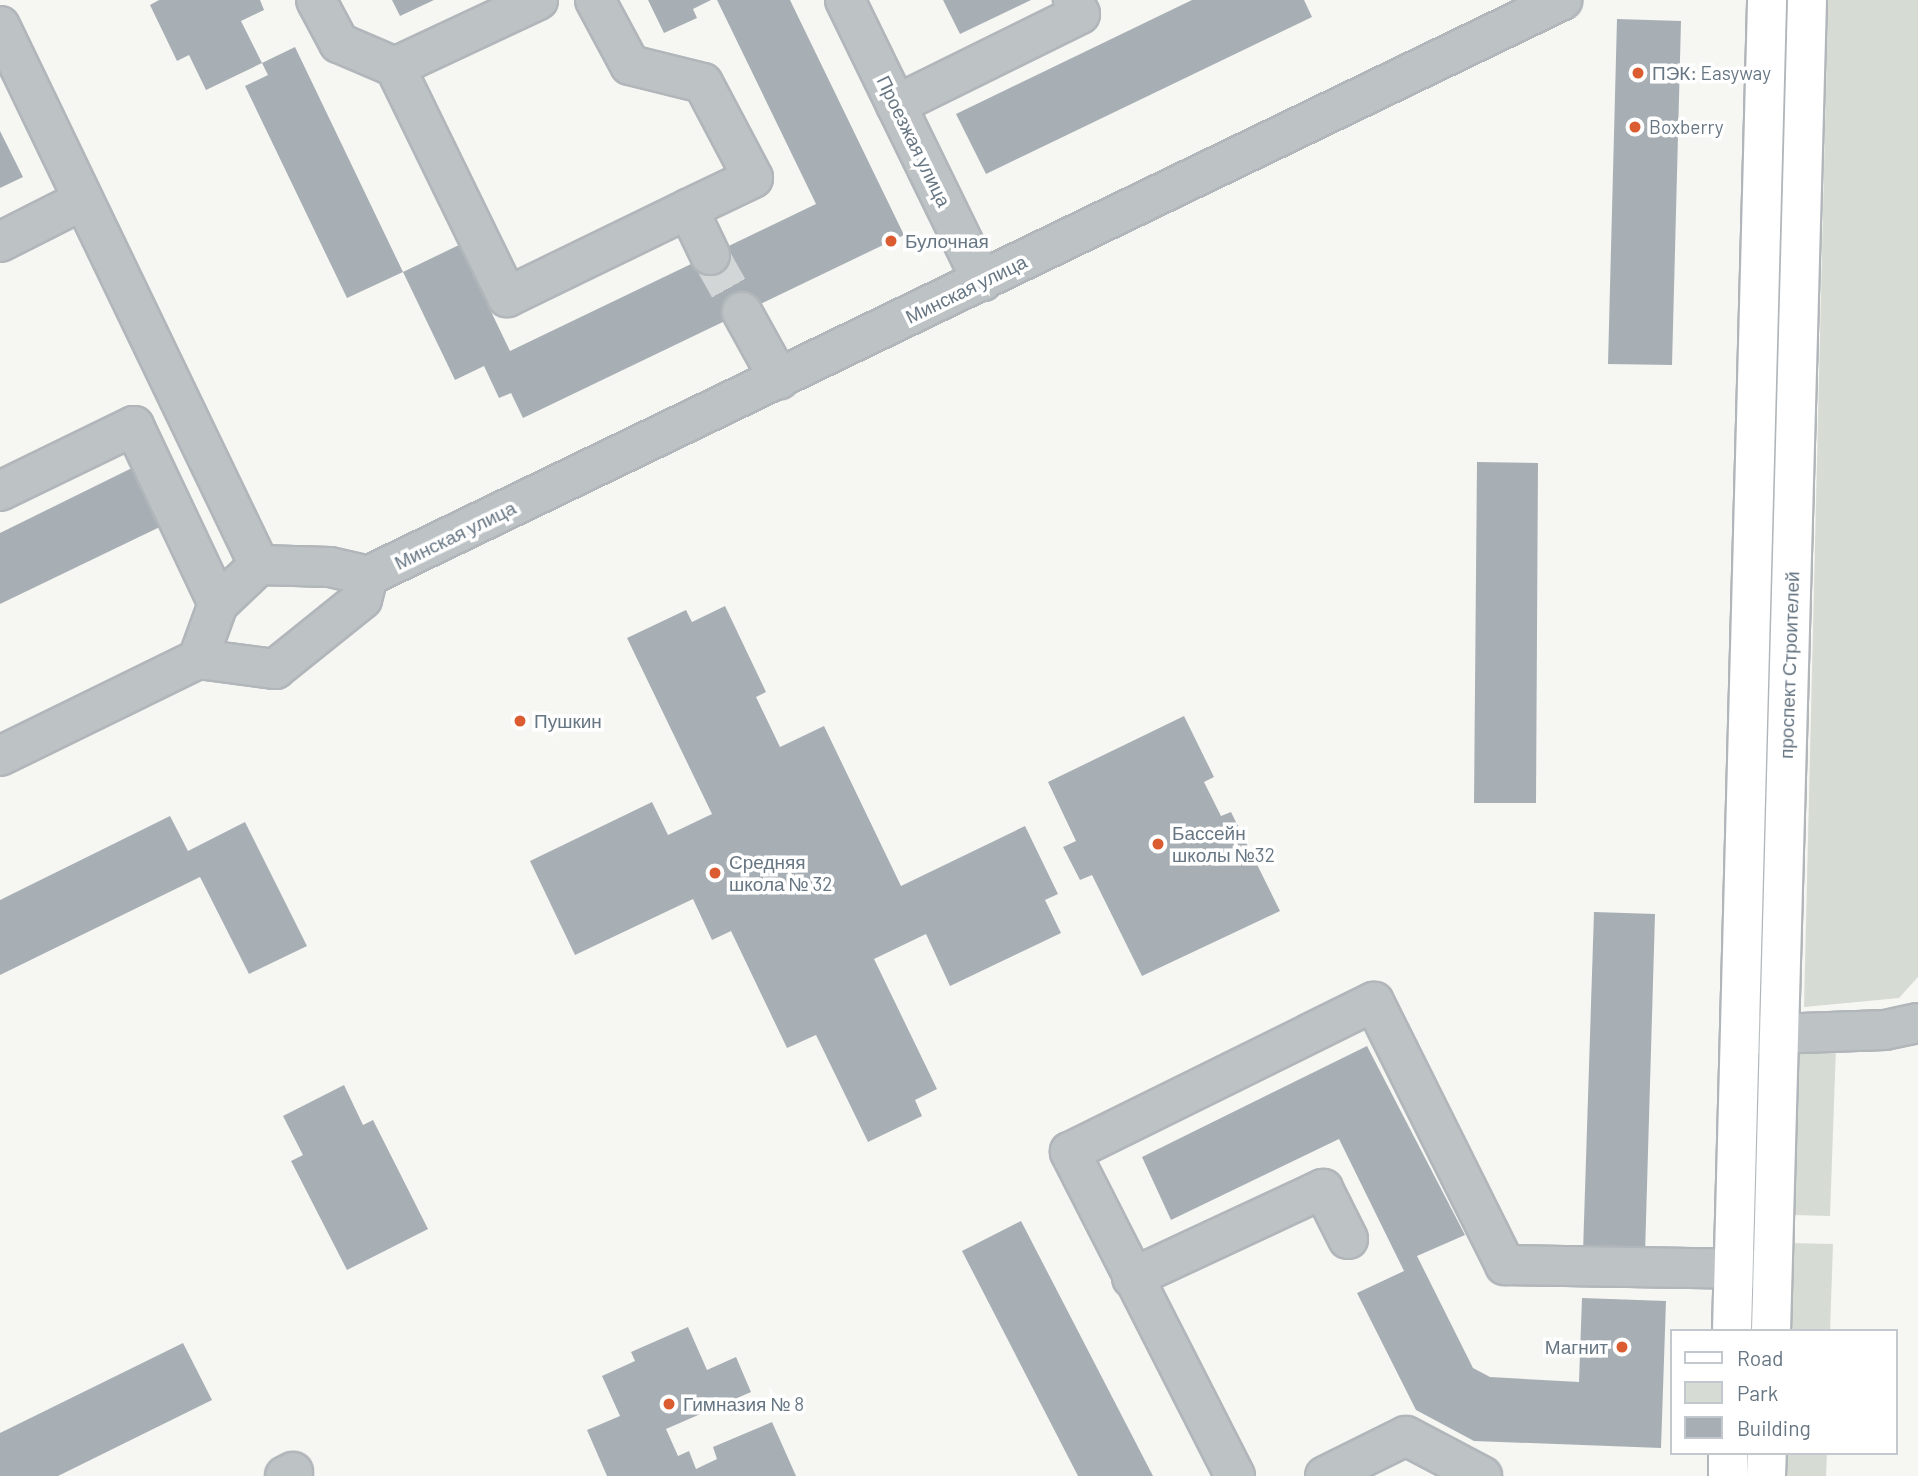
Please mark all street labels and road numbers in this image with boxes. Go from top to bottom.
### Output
street label: Проезжая улица [872,72,956,210]
street label: Минская улица [902,250,1030,328]
street label: Минская улица [391,496,519,574]
street label: проспект Строителей [1774,571,1804,759]

